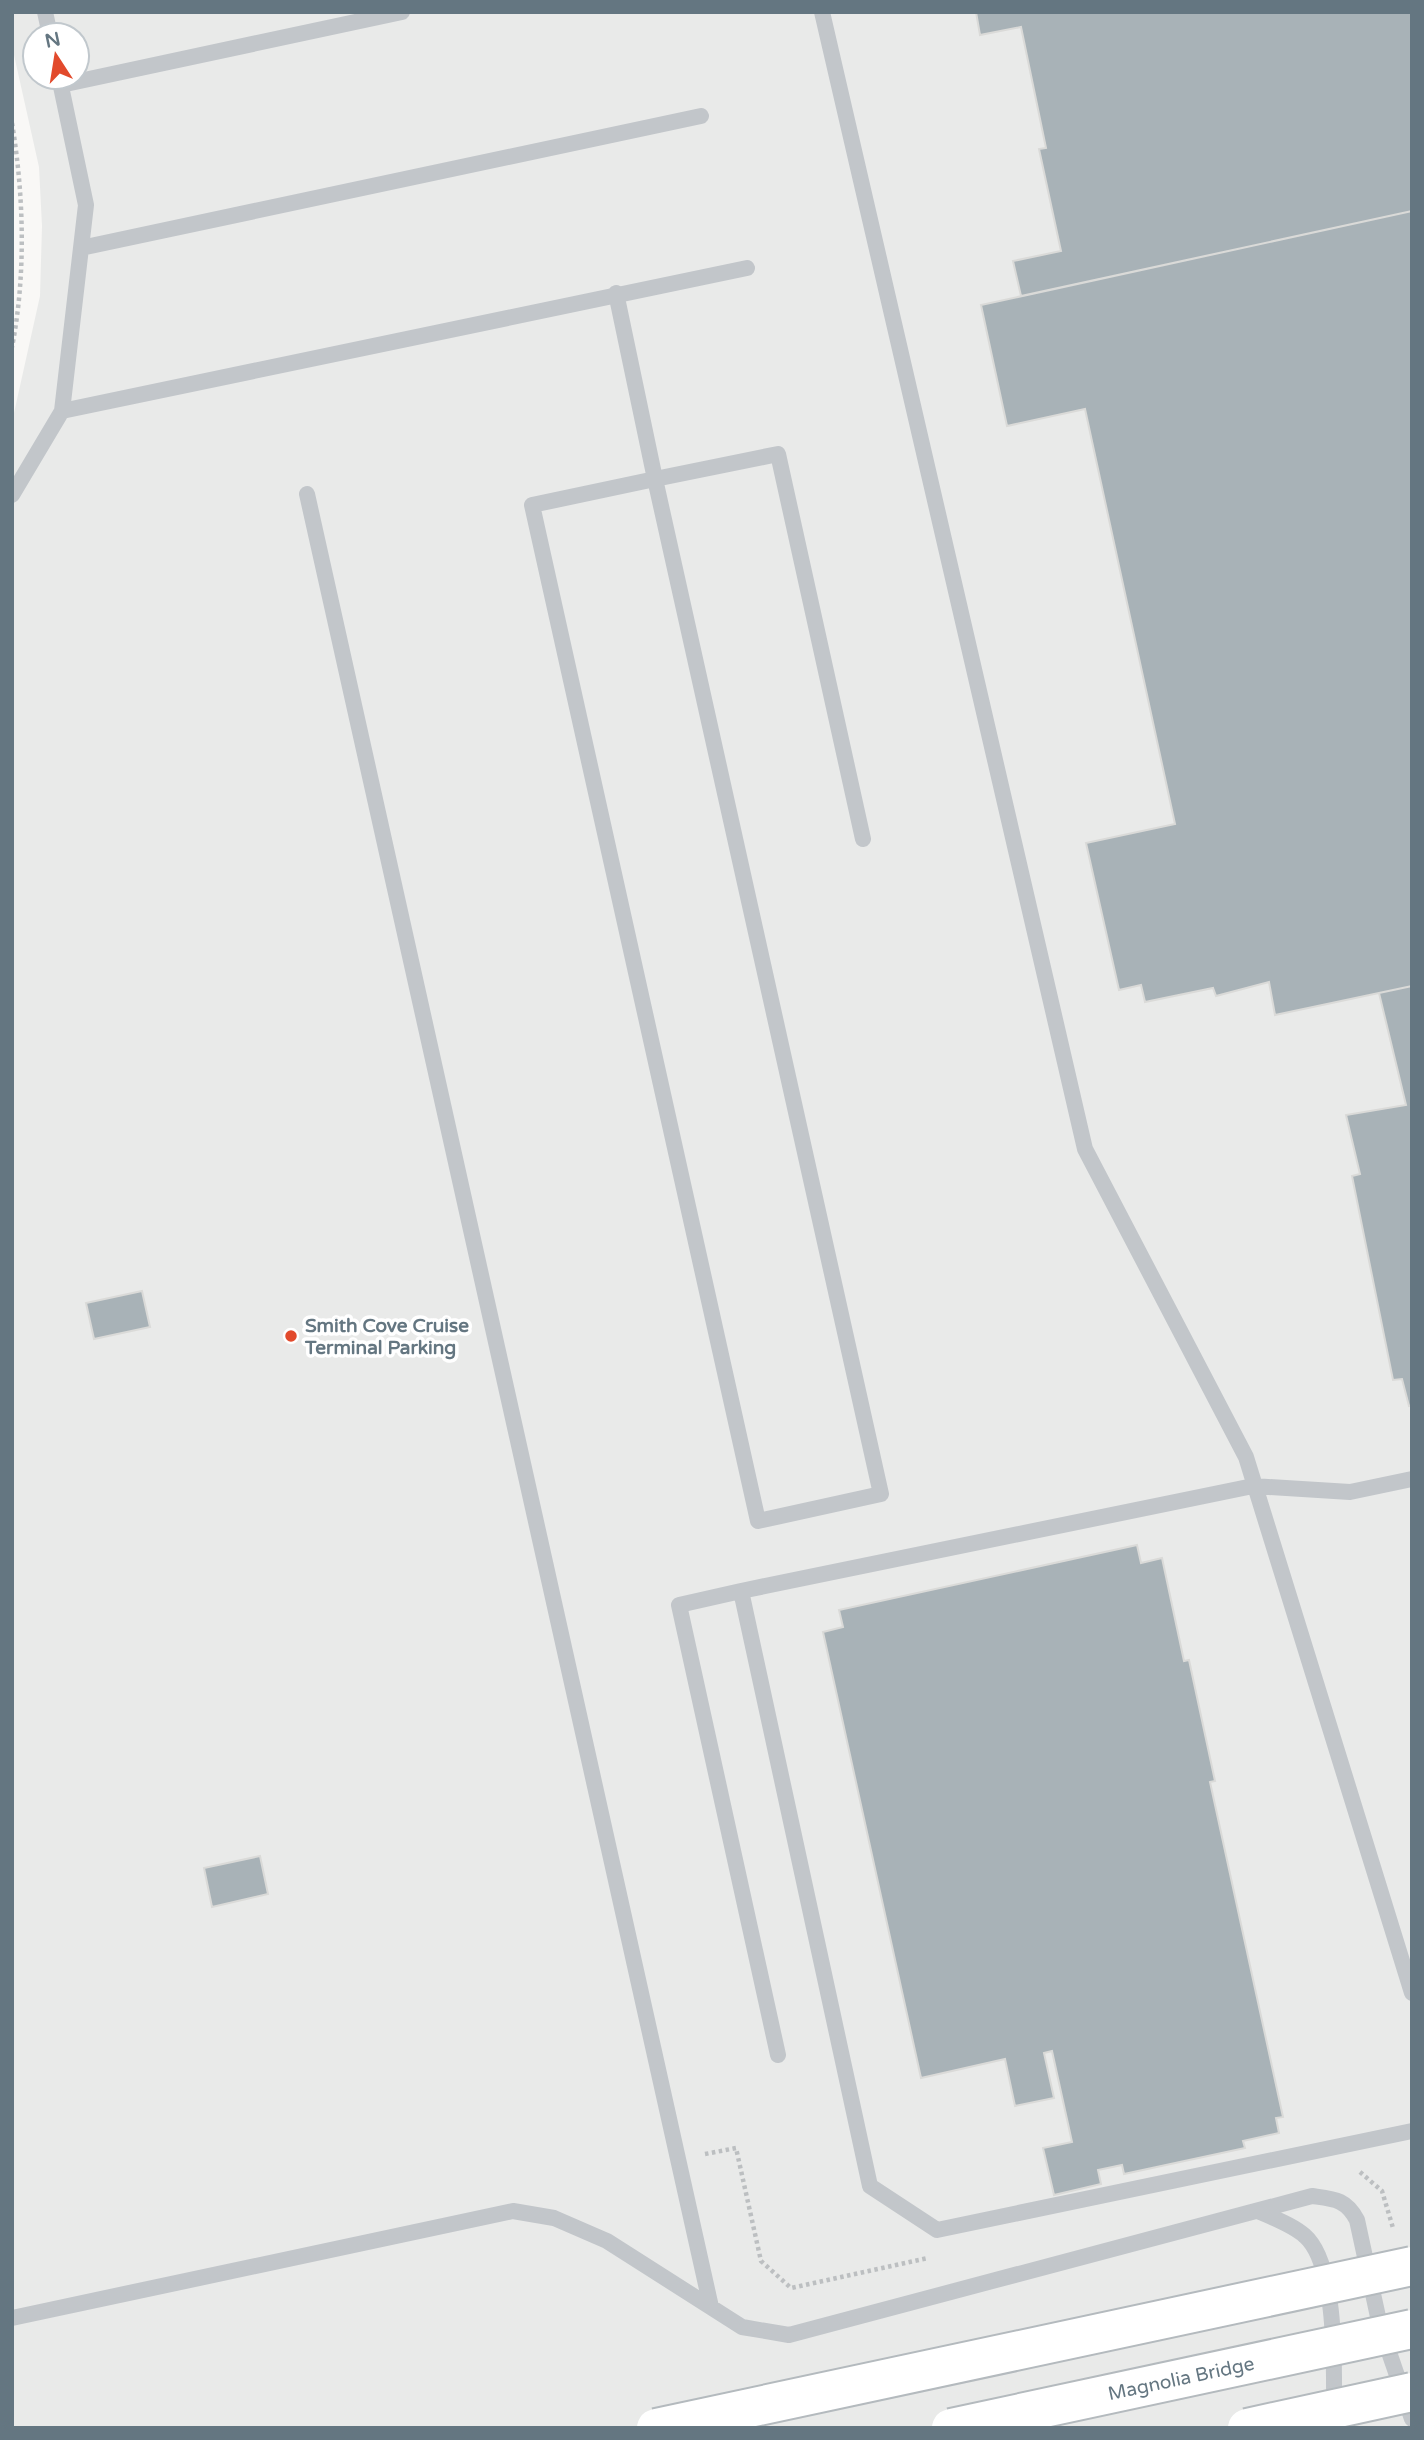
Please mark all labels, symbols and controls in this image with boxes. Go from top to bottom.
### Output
north arrow [21,21,91,91]
text: N [43,28,62,53]
place label: Smith Cove Cruise Terminal Parking [304,1315,469,1360]
marker: Smith Cove Cruise Terminal Parking [283,1328,299,1344]
street label: Magnolia Bridge [1106,2353,1256,2405]

